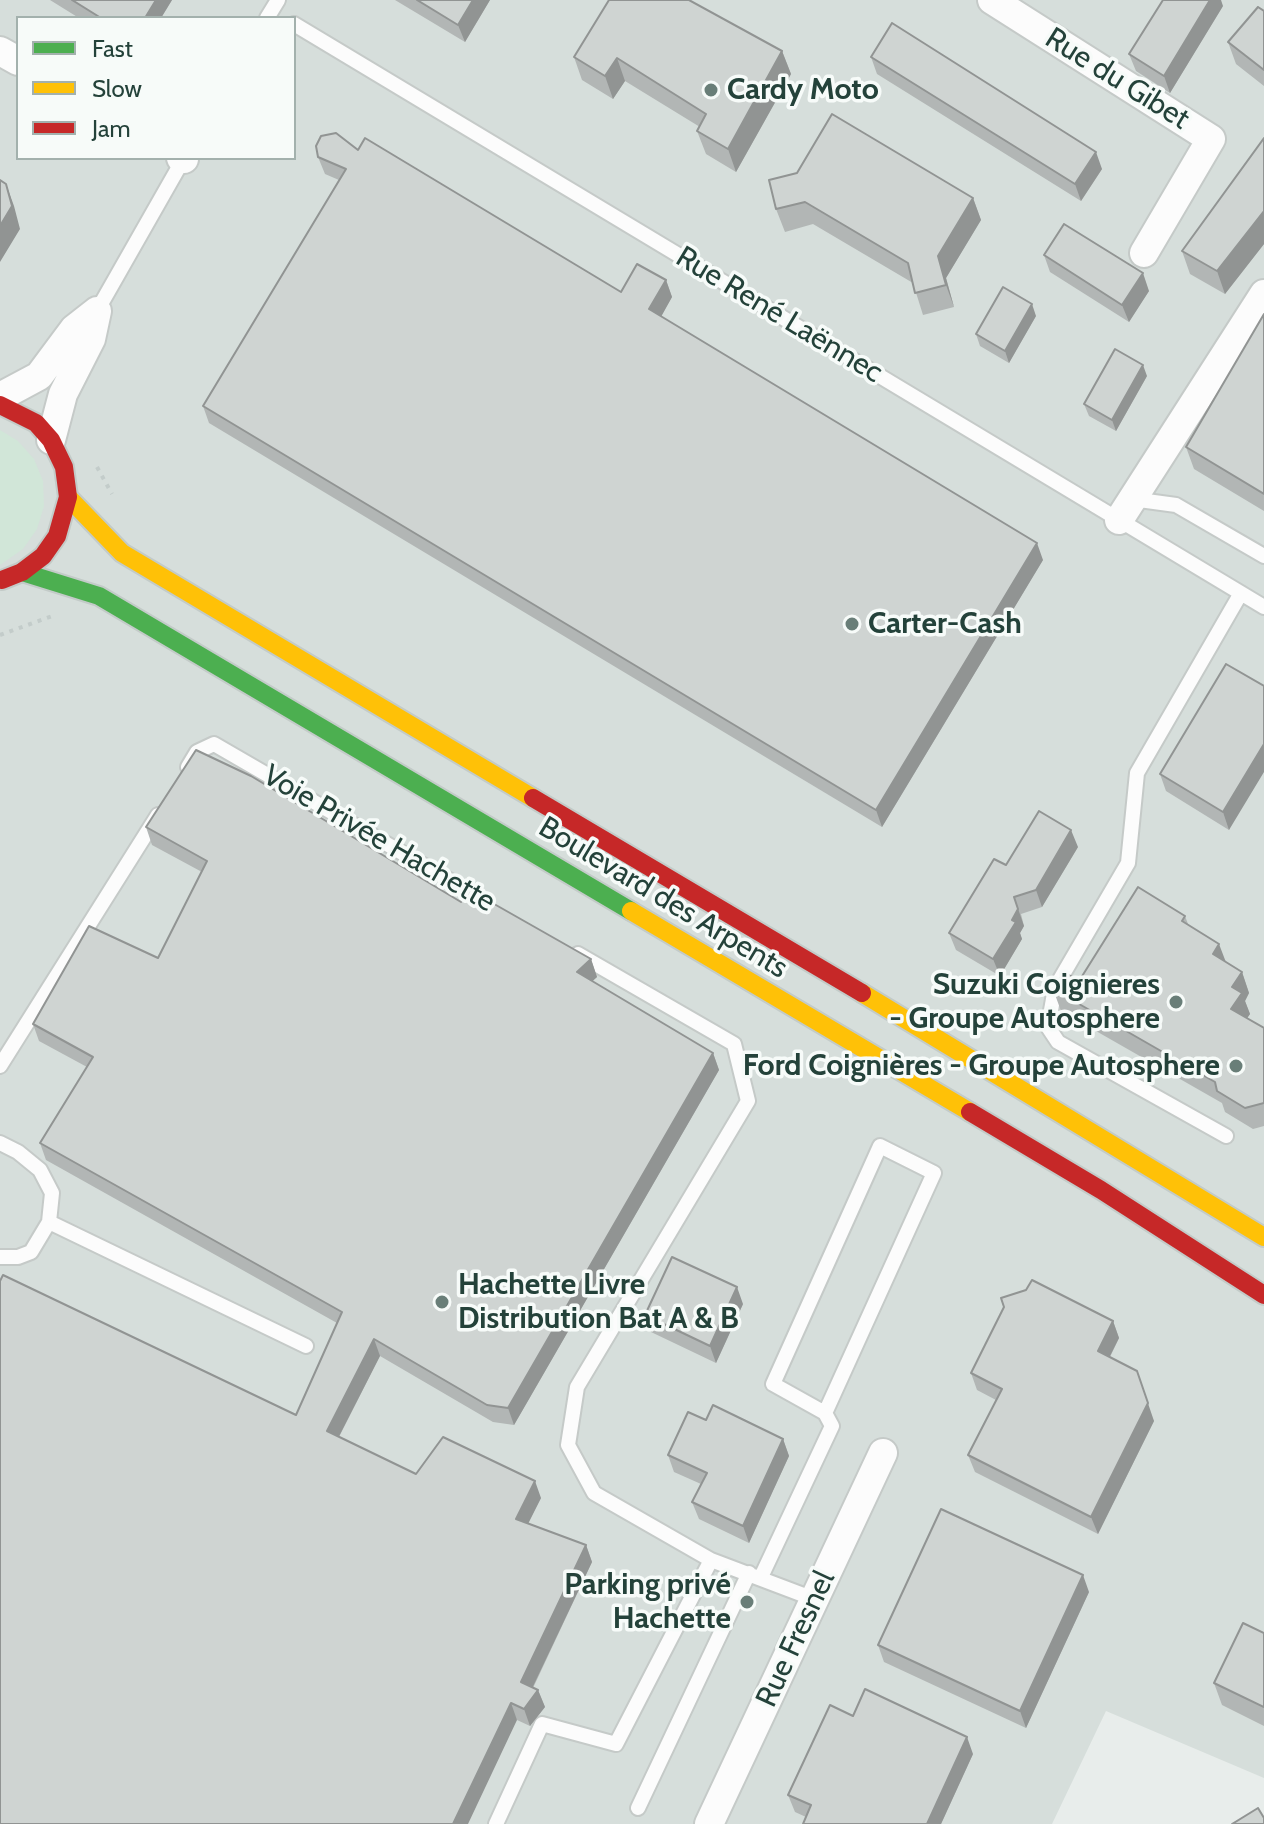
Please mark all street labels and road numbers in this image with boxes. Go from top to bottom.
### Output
street label: Rue du Gibet [1038,21,1196,137]
street label: Rue René Laënnec [669,239,889,391]
street label: Voie Privée Hachette [256,758,502,920]
street label: Boulevard des Arpents [532,809,794,987]
street label: Rue Fresnel [749,1565,843,1713]

